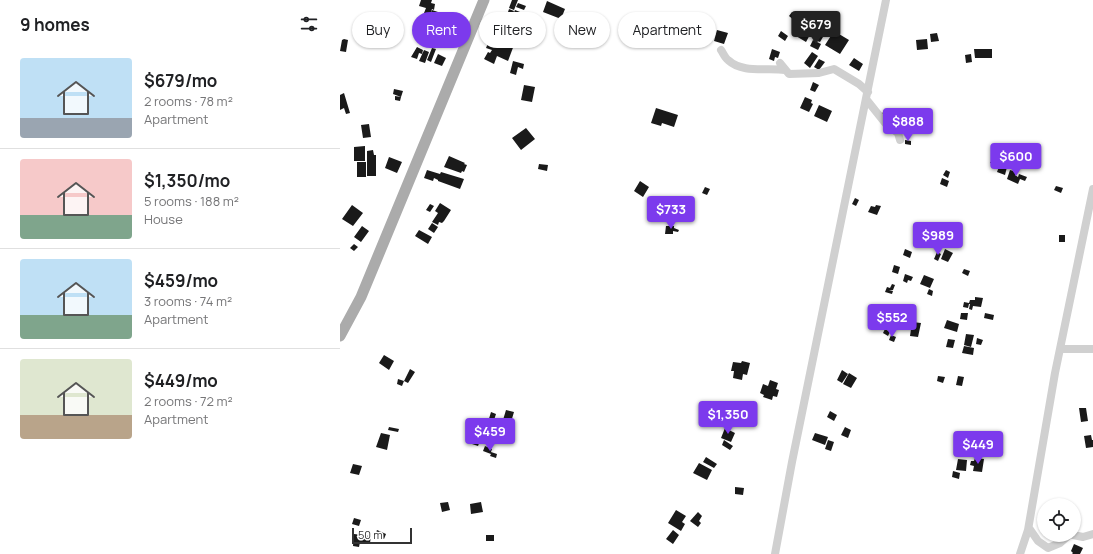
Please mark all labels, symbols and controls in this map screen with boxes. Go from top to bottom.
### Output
pin: $679 [792,11,840,45]
chip: Buy [352,12,404,48]
chip: Rent [412,12,471,48]
chip: Filters [479,12,546,48]
chip: New [554,12,610,48]
chip: Apartment [618,12,716,48]
text: 9 homes [20,13,90,36]
icon: filters [298,13,320,35]
text: $679 [800,15,832,33]
text: $679/mo [144,69,217,92]
icon: home [52,74,100,122]
text: 2 rooms · 78 m² [144,92,233,110]
pin: $888 [884,108,932,142]
text: Apartment [144,110,208,128]
text: $888 [892,112,924,130]
pin: $600 [992,143,1040,177]
text: $600 [999,147,1033,165]
text: $1,350/mo [144,169,230,192]
icon: home [52,175,100,223]
text: 5 rooms · 188 m² [144,192,239,210]
pin: $733 [647,196,695,230]
text: $733 [656,200,686,218]
text: House [144,210,183,228]
pin: $989 [914,222,962,256]
text: $989 [922,226,954,244]
text: $459/mo [144,269,218,292]
icon: home [52,275,100,323]
text: 3 rooms · 74 m² [144,292,232,310]
pin: $552 [868,304,916,338]
text: $552 [877,308,907,326]
text: Apartment [144,310,208,328]
text: $449/mo [144,369,218,392]
icon: home [52,375,100,423]
text: 2 rooms · 72 m² [144,392,233,410]
pin: $1,350 [695,401,761,435]
text: $1,350 [707,405,749,423]
text: Apartment [144,410,208,428]
pin: $459 [466,418,514,452]
text: $459 [474,422,506,440]
pin: $449 [954,431,1002,465]
text: $449 [962,435,994,453]
map controls [1037,498,1081,542]
button: locate [1037,498,1081,542]
scale bar [352,526,412,545]
text: 50 m [358,527,383,542]

